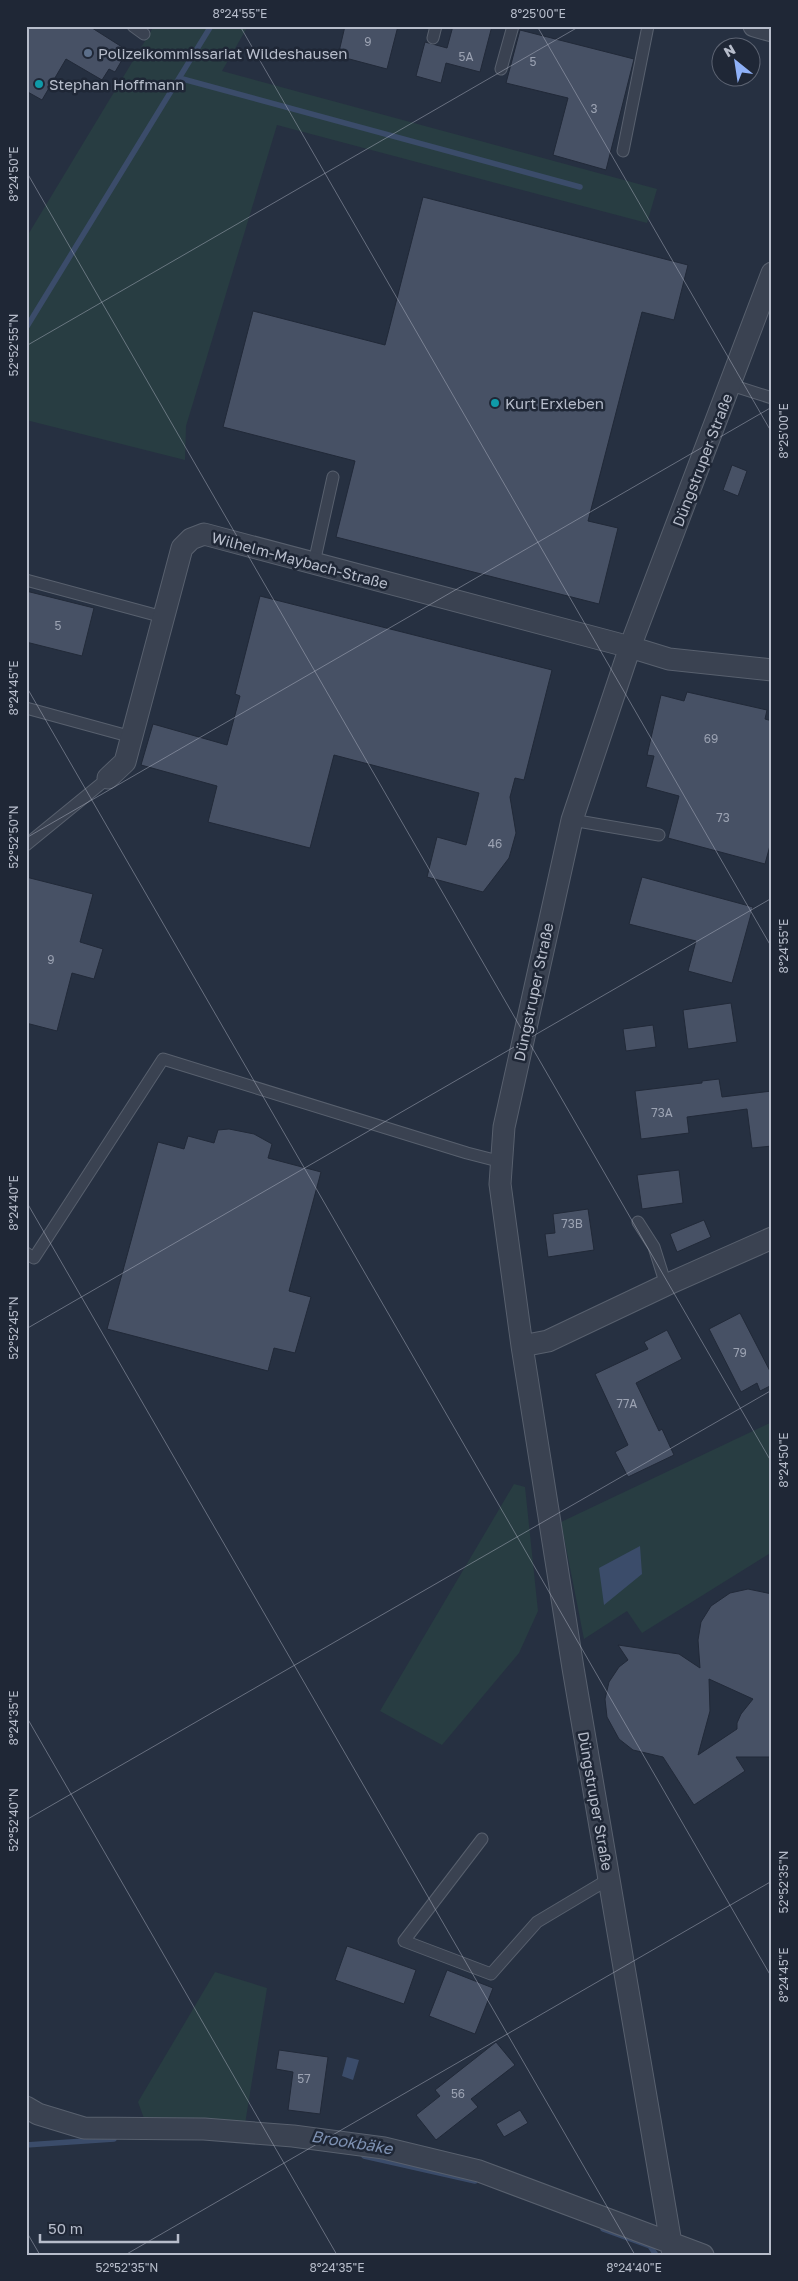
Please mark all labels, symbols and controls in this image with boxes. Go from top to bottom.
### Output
text: 8°24'55"E [213,6,267,21]
text: 8°25'00"E [510,6,566,21]
house number: 9 [364,34,372,49]
north arrow [710,38,760,88]
text: N [720,40,738,60]
place label: Polizeikommissariat Wildeshausen [98,44,348,62]
marker: Polizeikommissariat Wildeshausen [82,47,94,59]
house number: 5A [458,49,474,64]
house number: 5 [530,54,537,69]
place label: Stephan Hoffmann [49,75,184,93]
marker: Stephan Hoffmann [33,78,45,90]
house number: 3 [590,101,598,116]
text: 8°24'50"E [6,146,21,202]
text: 52°52'55"N [6,314,21,376]
street label: Düngstruper Straße [668,391,736,529]
place label: Kurt Erxleben [505,394,604,412]
marker: Kurt Erxleben [489,397,501,409]
text: 8°25'00"E [776,403,791,459]
street label: Wilhelm-Maybach-Straße [210,528,391,592]
house number: 5 [55,618,62,633]
text: 8°24'45"E [6,660,21,716]
house number: 69 [704,731,718,746]
text: 52°52'50"N [6,805,21,869]
house number: 73 [716,810,730,825]
house number: 46 [488,836,502,851]
text: 8°24'55"E [776,919,791,973]
street label: Düngstruper Straße [510,921,557,1063]
house number: 9 [47,952,55,967]
house number: 73A [651,1105,673,1120]
text: 8°24'40"E [6,1175,21,1231]
house number: 73B [561,1216,583,1231]
text: 52°52'45"N [6,1296,21,1360]
house number: 79 [733,1345,747,1360]
house number: 77A [617,1396,637,1411]
text: 8°24'50"E [776,1432,791,1488]
text: 8°24'35"E [6,1691,21,1745]
street label: Düngstruper Straße [575,1730,617,1872]
text: 52°52'40"N [6,1788,21,1852]
text: 52°52'35"N [776,1851,791,1913]
text: 8°24'45"E [776,1947,791,2003]
house number: 57 [297,2071,311,2086]
house number: 56 [451,2086,465,2101]
water label: Brookbäke [310,2126,396,2159]
scale bar [40,2211,178,2243]
text: 50 m [48,2219,83,2237]
text: 52°52'35"N [96,2260,158,2275]
text: 8°24'35"E [310,2260,364,2275]
text: 8°24'40"E [606,2260,662,2275]

